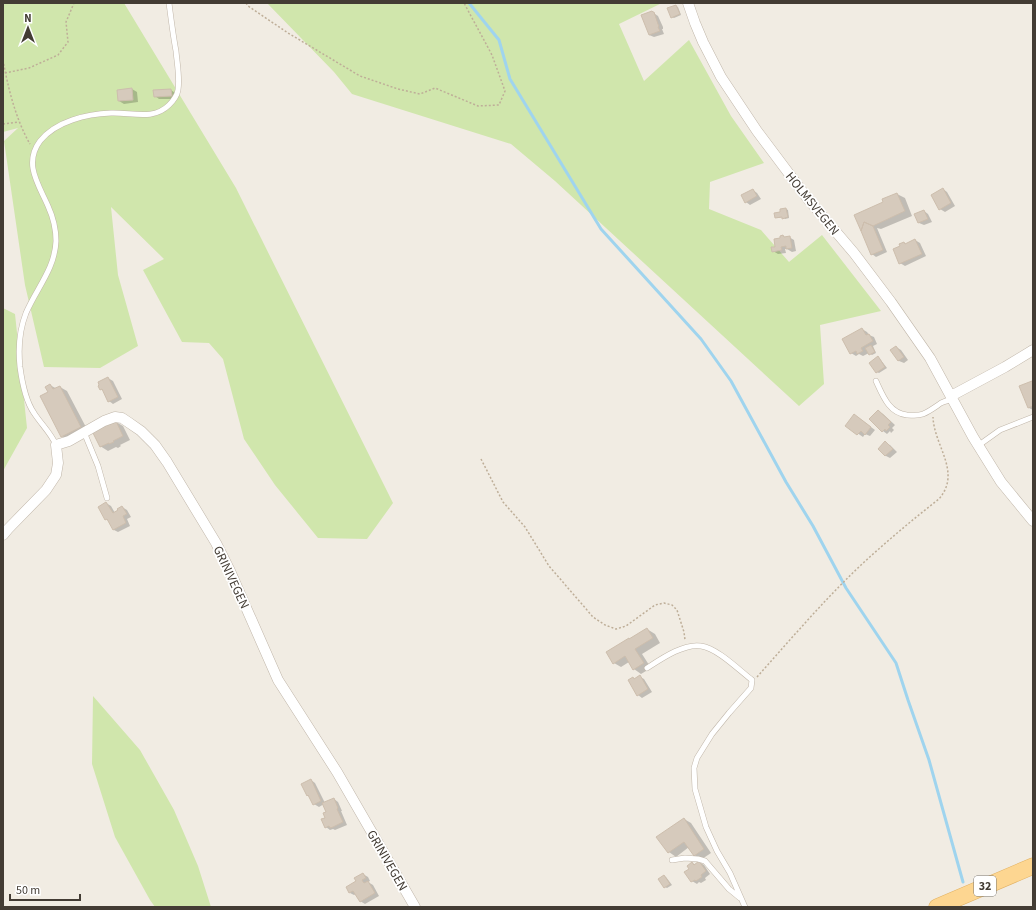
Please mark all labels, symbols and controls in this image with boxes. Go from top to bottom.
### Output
north arrow [8,8,48,48]
text: N [24,11,32,26]
street label: HOLMSVEGEN [781,168,843,239]
street label: GRINIVEGEN [209,543,254,612]
street label: GRINIVEGEN [362,827,412,894]
scale bar [10,876,80,902]
road number: 32 [974,876,996,896]
text: 50 m [16,882,40,899]

